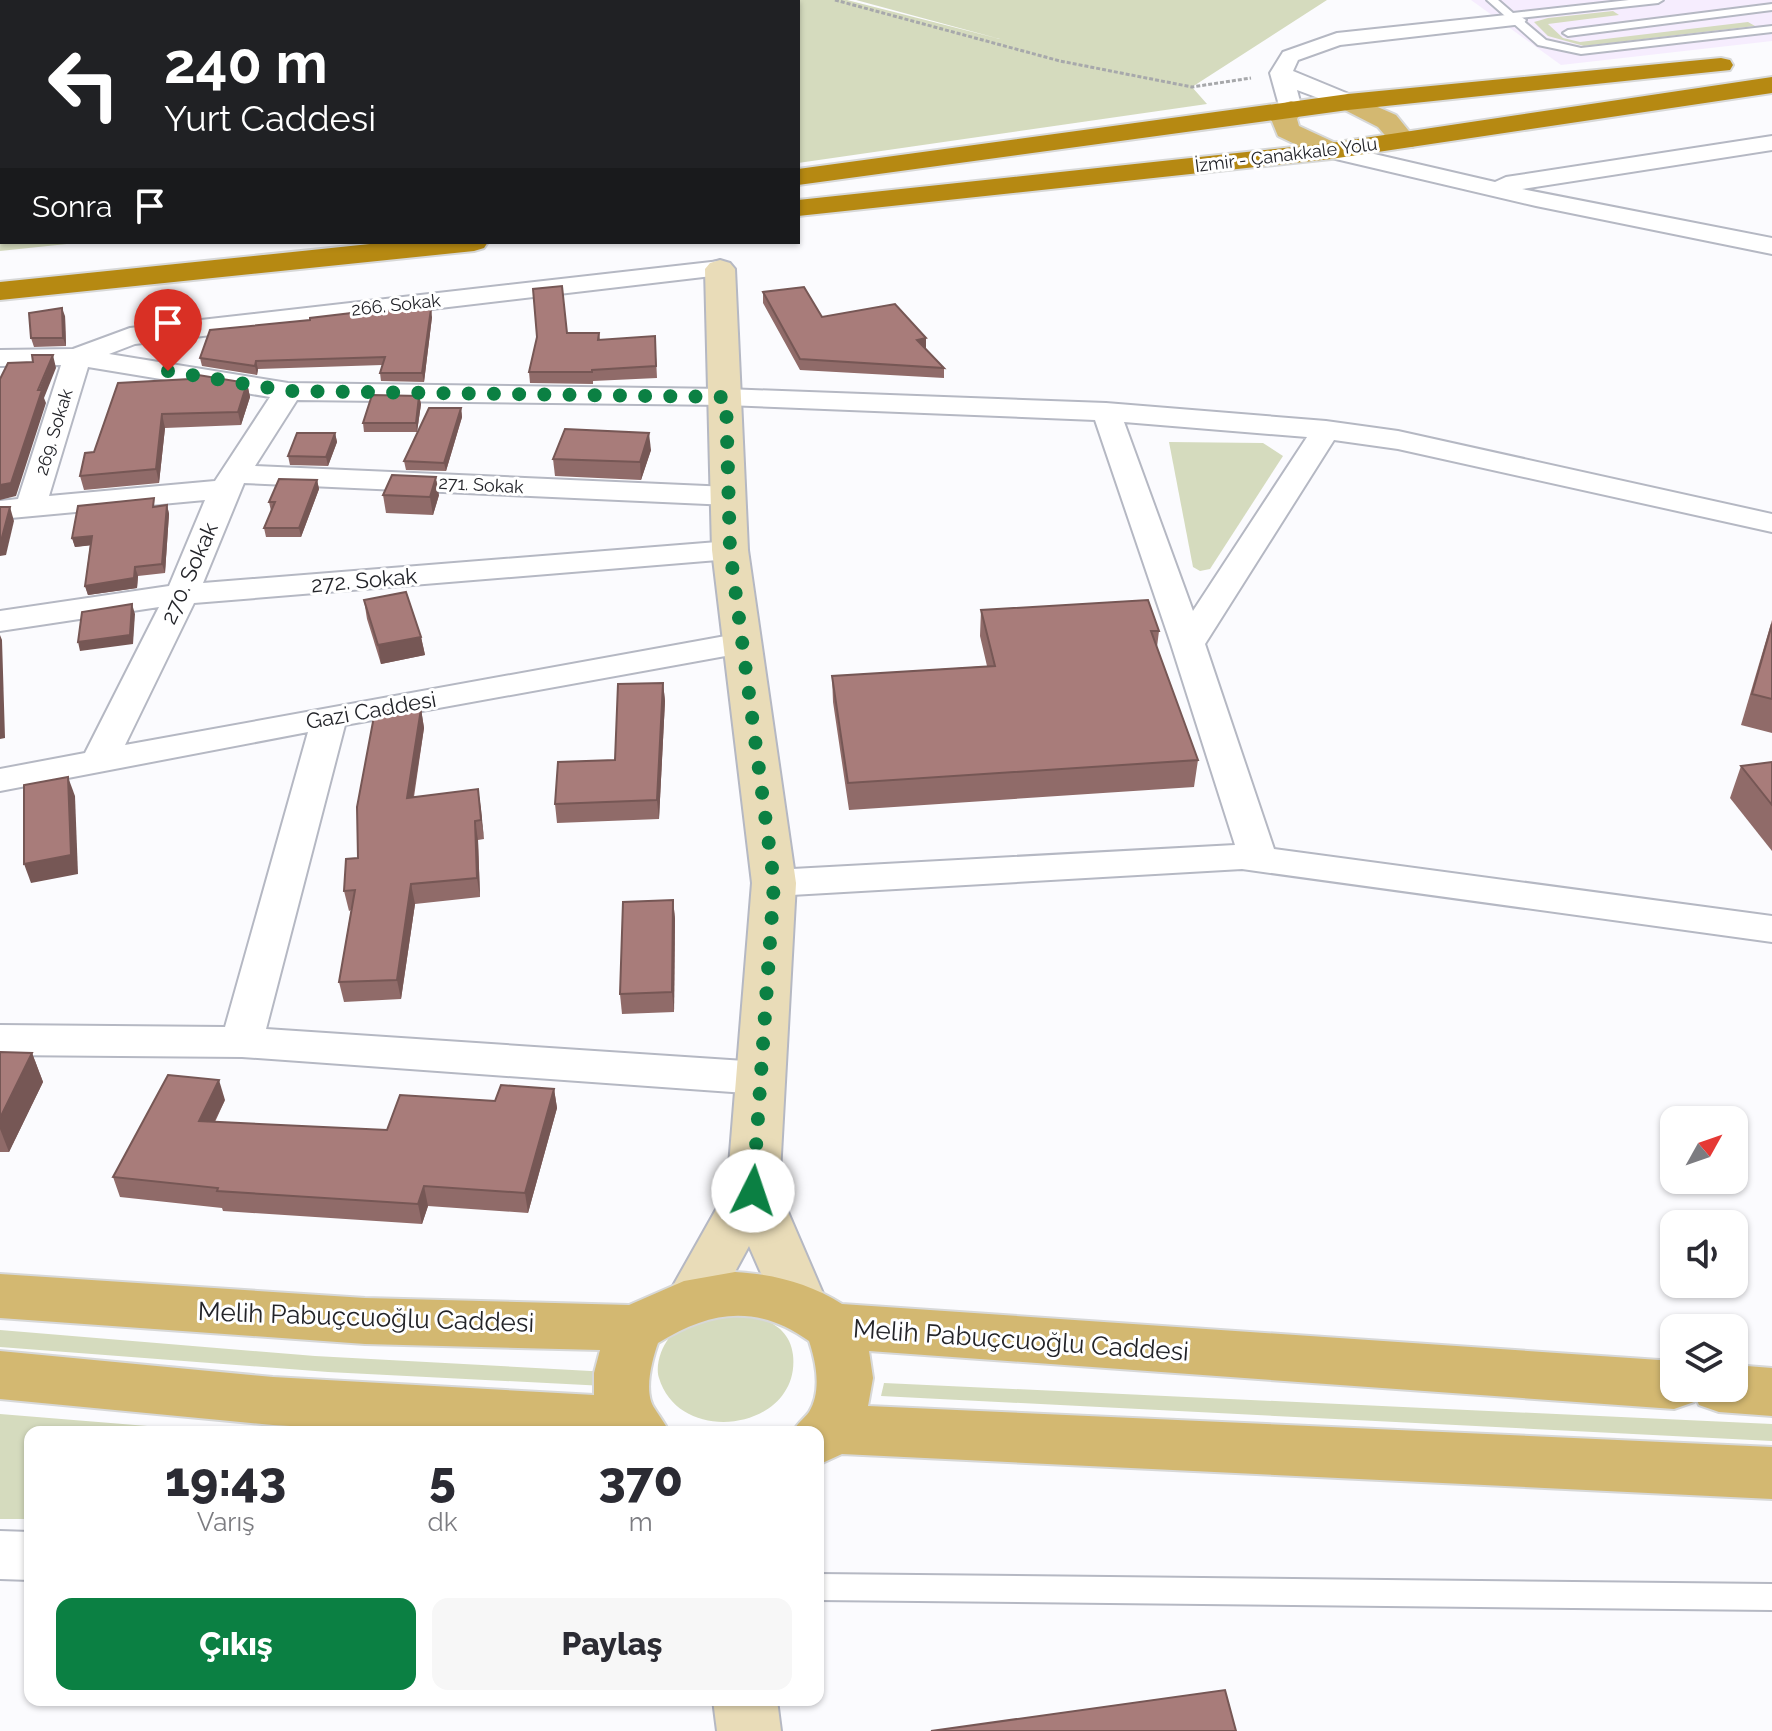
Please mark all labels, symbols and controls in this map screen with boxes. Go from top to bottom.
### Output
text: 240 m [164,30,328,96]
icon: left [32,32,136,136]
text: Yurt Caddesi [164,97,376,139]
street label: İzmir - Çanakkale Yolu [1194,133,1378,176]
icon: arrive [128,184,172,228]
text: Sonra [32,189,112,224]
pin [134,289,202,371]
street label: 266. Sokak [350,289,442,320]
icon: arrive [146,301,190,345]
street label: 269. Sokak [30,386,77,478]
street label: 271. Sokak [438,472,525,497]
street label: 270. Sokak [155,518,223,628]
street label: 272. Sokak [310,562,418,598]
street label: Gazi Caddesi [304,686,438,734]
north arrow [1660,1106,1748,1194]
map controls [1660,1106,1748,1402]
position arrow [711,1149,795,1233]
button: sound [1660,1210,1748,1298]
street label: Melih Pabuçcuoğlu Caddesi [197,1296,535,1338]
street label: Melih Pabuçcuoğlu Caddesi [852,1313,1190,1367]
button: layers [1660,1314,1748,1402]
text: 19:43 [165,1451,286,1507]
text: 5 [429,1451,456,1507]
text: 370 [599,1451,683,1507]
text: Varış [197,1507,255,1537]
text: dk [427,1507,457,1537]
text: m [629,1507,653,1537]
button: Çıkış [56,1598,416,1690]
button: Paylaş [432,1598,792,1690]

